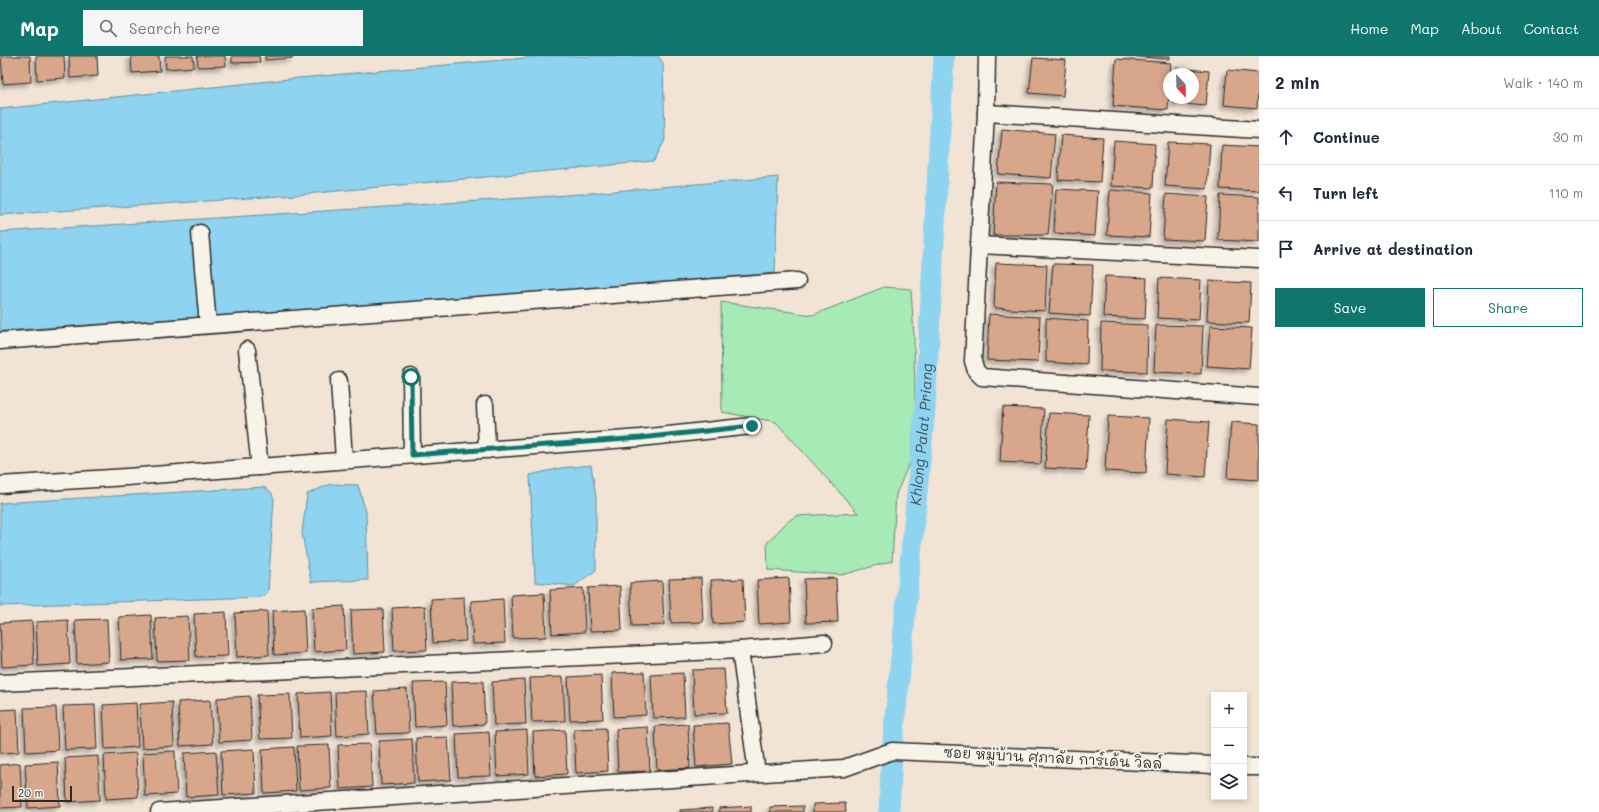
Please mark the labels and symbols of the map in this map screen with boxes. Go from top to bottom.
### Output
north arrow [1163,68,1199,104]
water label: Khlong Palat Priang [905,362,936,506]
route start [402,368,420,386]
route end [743,417,761,435]
street label: ซอย หมู่บ้าน ศุภาลัย การ์เด้น วิลล์ [943,742,1163,775]
scale bar [12,784,72,803]

